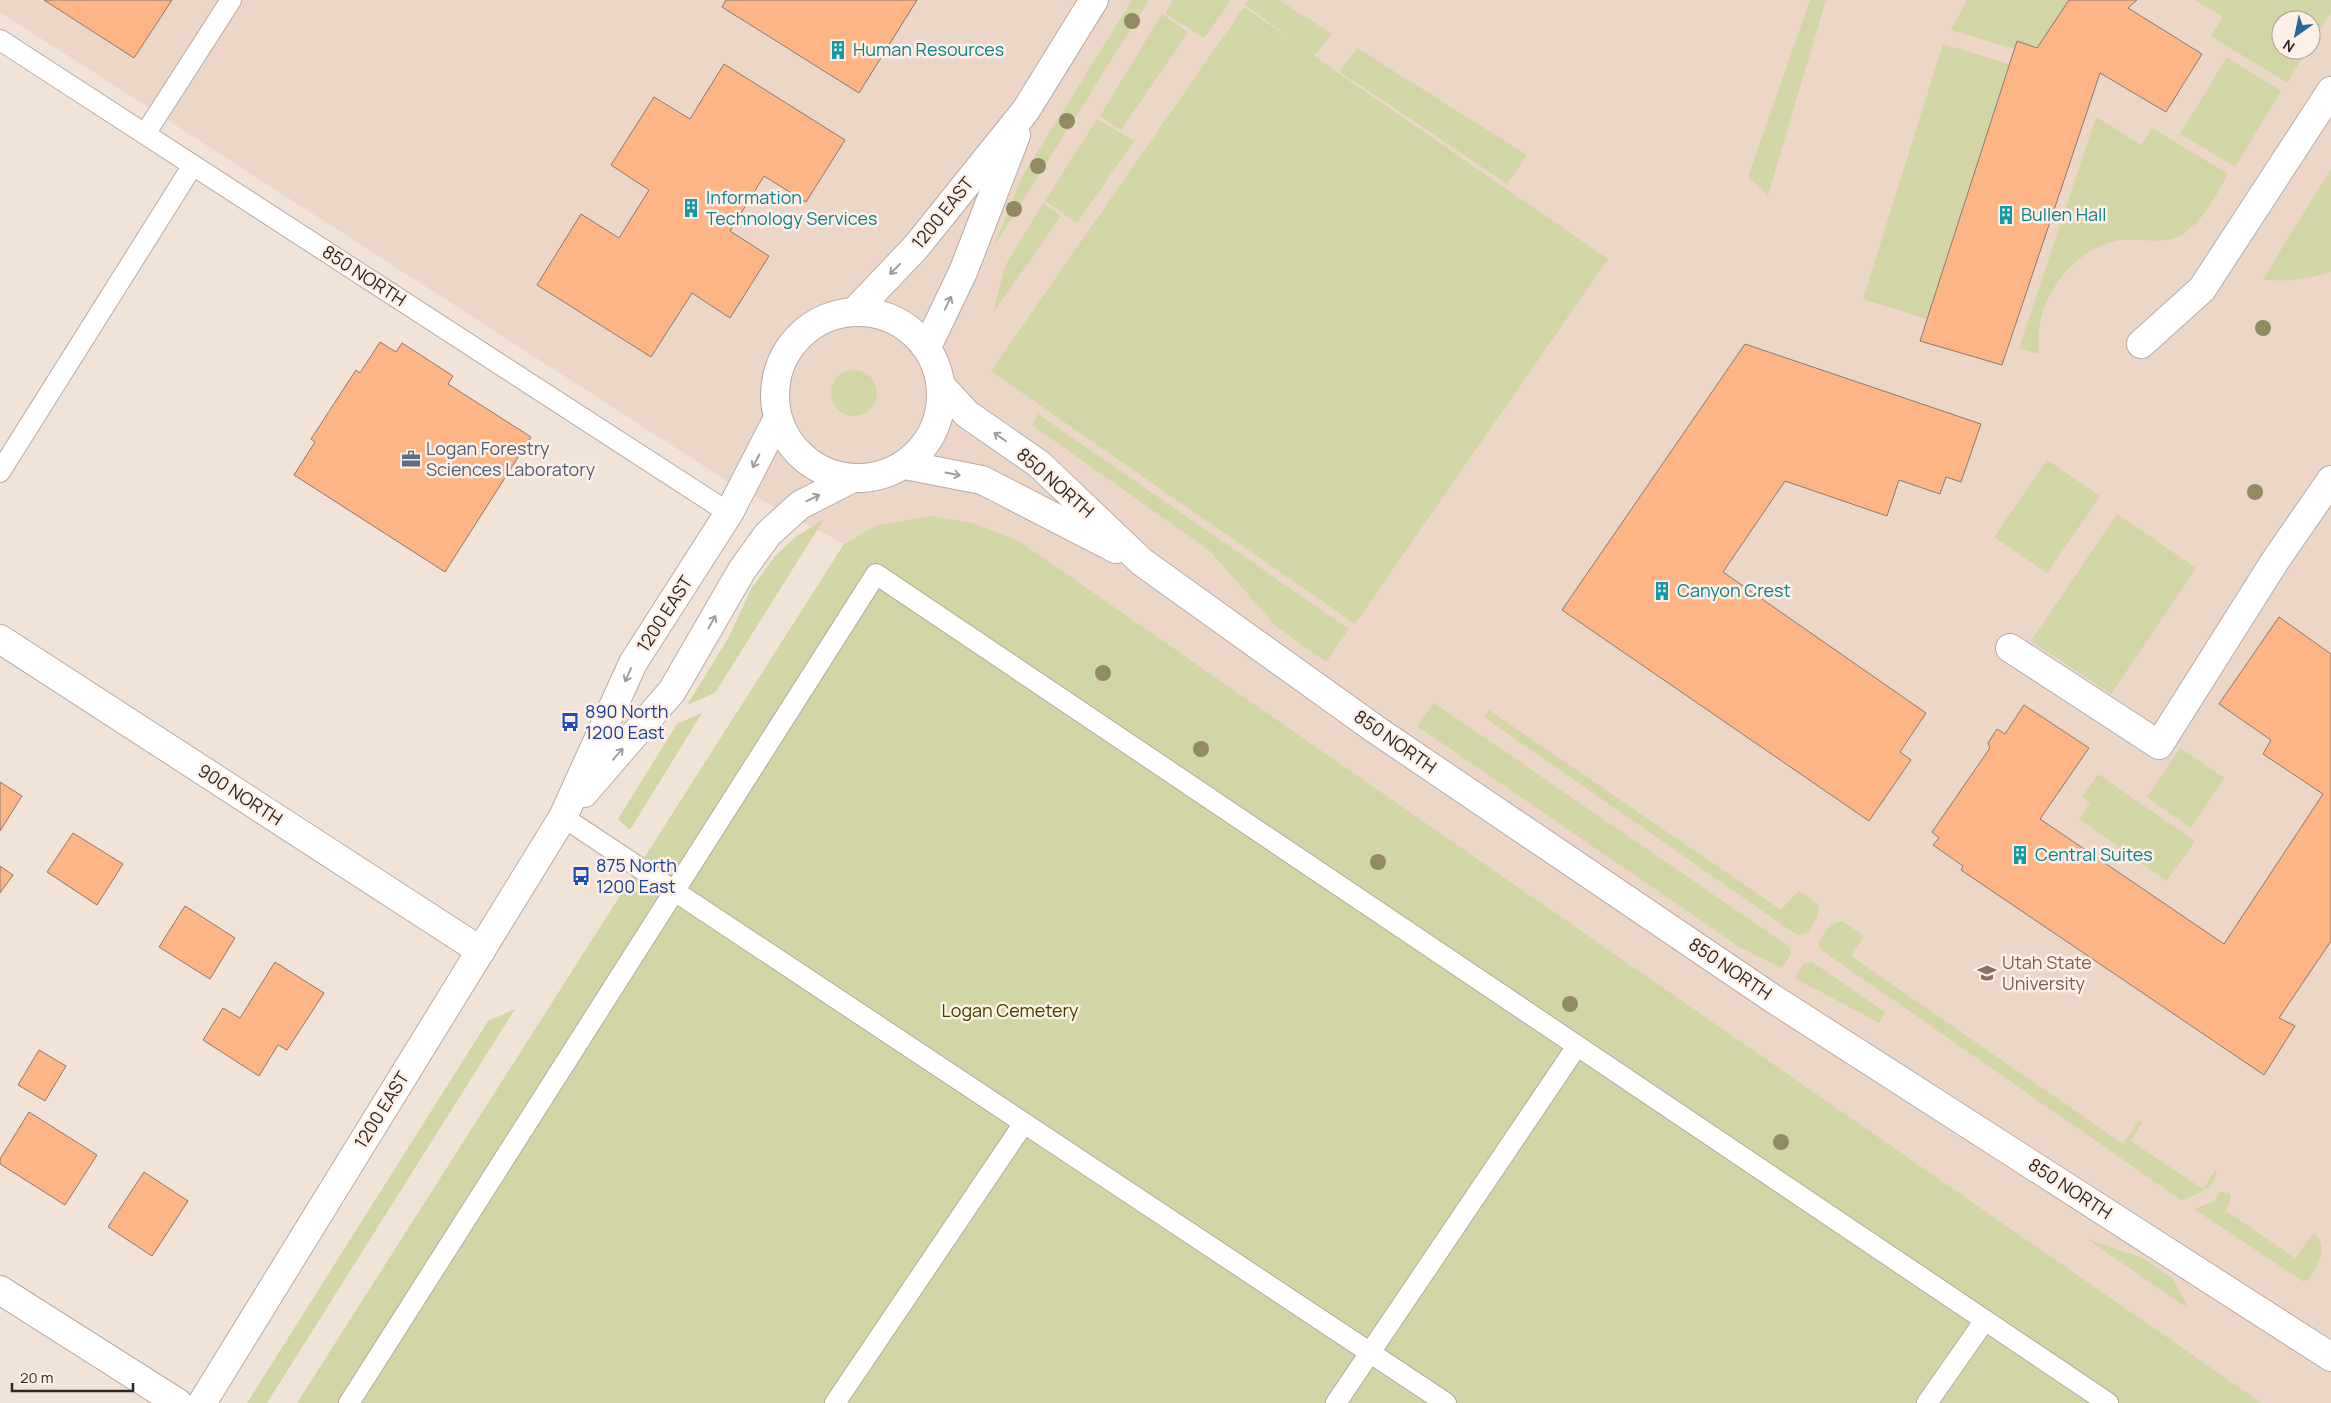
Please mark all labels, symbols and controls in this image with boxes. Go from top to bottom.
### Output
north arrow [2271,10,2321,60]
text: N [2279,36,2298,57]
place label: Human Resources [853,37,1004,61]
building icon: Human Resources [827,39,849,61]
street label: 1200 EAST [906,171,979,253]
place label: Information Technology Services [706,185,877,230]
building icon: Information Technology Services [680,197,702,219]
place label: Bullen Hall [2021,202,2106,226]
building icon: Bullen Hall [1995,204,2017,226]
street label: 850 NORTH [318,239,411,311]
one-way arrow [889,263,901,276]
one-way arrow [944,296,954,311]
one-way arrow [993,432,1007,442]
place label: Logan Forestry Sciences Laboratory [426,436,596,481]
street label: 850 NORTH [1012,442,1099,523]
office icon: Logan Forestry Sciences Laboratory [400,448,422,470]
one-way arrow [751,453,760,468]
one-way arrow [944,470,960,480]
one-way arrow [805,493,820,502]
street label: 1200 EAST [631,571,698,656]
place label: Canyon Crest [1677,578,1791,602]
building icon: Canyon Crest [1651,580,1673,602]
one-way arrow [708,615,718,630]
one-way arrow [622,667,632,682]
place label: 890 North 1200 East [585,699,669,744]
street label: 850 NORTH [1350,704,1441,778]
bus stop icon: 890 North 1200 East [559,711,581,733]
one-way arrow [612,747,624,760]
street label: 900 NORTH [194,758,288,830]
place label: Central Suites [2035,842,2153,866]
building icon: Central Suites [2009,844,2031,866]
place label: 875 North 1200 East [596,853,677,898]
bus stop icon: 875 North 1200 East [570,865,592,887]
street label: 850 NORTH [1684,932,1777,1005]
place label: Utah State University [2002,950,2092,995]
school or university icon: Utah State University [1976,962,1998,984]
park label: Logan Cemetery [942,998,1079,1022]
street label: 1200 EAST [348,1066,414,1152]
street label: 850 NORTH [2024,1152,2117,1224]
scale bar [12,1360,134,1392]
text: 20 m [20,1367,53,1388]

